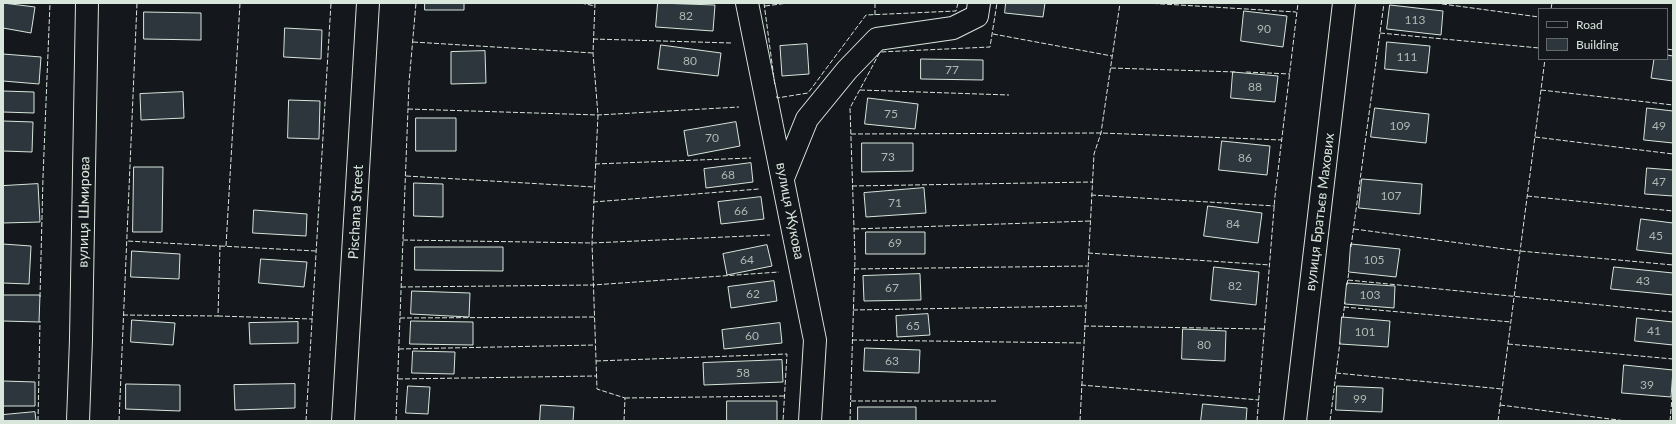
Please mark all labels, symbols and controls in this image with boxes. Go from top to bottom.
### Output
legend [1538,8,1668,60]
house number: 82 [679,9,693,23]
house number: 113 [1405,13,1425,27]
text: Road [1576,17,1603,32]
house number: 90 [1257,22,1271,36]
text: Building [1576,37,1619,52]
house number: 111 [1397,50,1417,64]
house number: 80 [683,54,697,68]
house number: 77 [945,63,959,77]
house number: 88 [1248,80,1262,94]
house number: 75 [884,107,898,121]
house number: 109 [1390,119,1410,133]
house number: 49 [1652,119,1666,133]
house number: 70 [705,131,719,145]
street label: вулиця Братьєв Махових [1302,132,1338,292]
house number: 73 [881,150,895,164]
house number: 86 [1238,151,1252,165]
street label: вулиця Шмирова [75,156,93,268]
street label: вулиця Жукова [772,161,808,261]
street label: Pischana Street [345,164,367,260]
house number: 68 [721,168,735,182]
house number: 47 [1652,175,1666,189]
house number: 107 [1381,189,1401,203]
house number: 71 [888,196,902,210]
house number: 66 [734,204,748,218]
house number: 84 [1226,217,1240,231]
house number: 45 [1649,229,1663,243]
house number: 69 [888,236,902,250]
house number: 64 [740,253,754,267]
house number: 105 [1364,253,1384,267]
house number: 43 [1636,274,1650,288]
house number: 82 [1228,279,1242,293]
house number: 67 [885,281,899,295]
house number: 62 [746,287,760,301]
house number: 103 [1360,288,1380,302]
house number: 65 [906,319,920,333]
house number: 41 [1647,324,1661,338]
house number: 101 [1355,325,1375,339]
house number: 60 [745,329,759,343]
house number: 80 [1197,338,1211,352]
house number: 63 [885,354,899,368]
house number: 58 [736,366,750,380]
house number: 39 [1640,378,1654,392]
house number: 99 [1353,392,1367,406]

